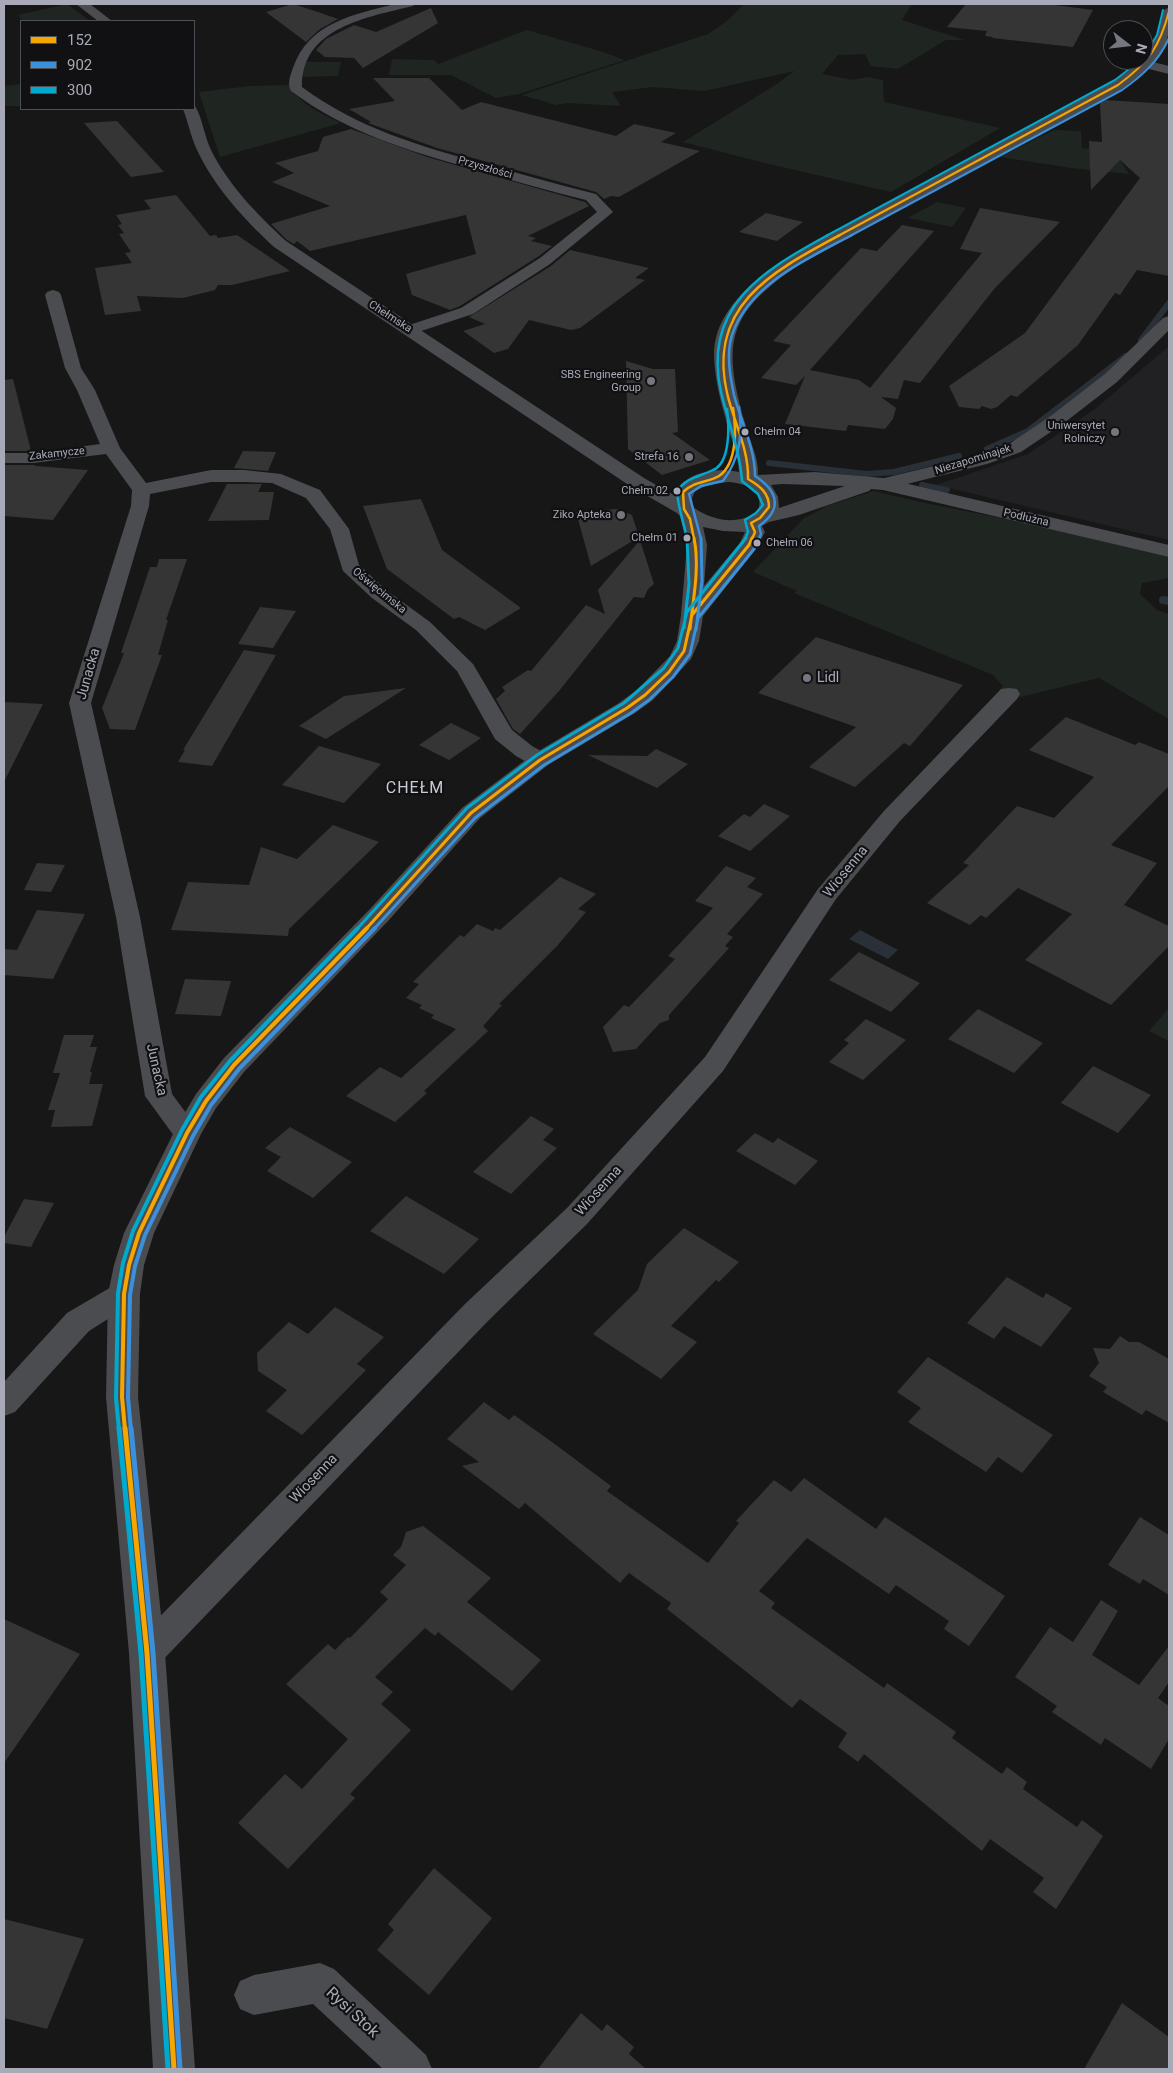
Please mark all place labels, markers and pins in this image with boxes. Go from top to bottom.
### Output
place label: SBS Engineering Group [561,368,641,394]
marker: SBS Engineering Group [645,375,657,387]
place label: Uniwersytet Rolniczy [1047,419,1105,445]
place label: Chełm 04 [754,425,801,439]
marker: Uniwersytet Rolniczy [1109,426,1121,438]
marker: Chełm 04 [740,427,750,437]
place label: Strefa 16 [635,450,679,464]
marker: Strefa 16 [683,451,695,463]
place label: Chełm 02 [621,484,668,498]
marker: Chełm 02 [672,486,682,496]
place label: Ziko Apteka [553,508,611,522]
marker: Ziko Apteka [615,509,627,521]
place label: Chełm 01 [631,531,678,545]
marker: Chełm 01 [682,533,692,543]
place label: Chełm 06 [766,536,813,550]
marker: Chełm 06 [752,538,762,548]
place label: Lidl [817,670,839,686]
marker: Lidl [801,672,813,684]

